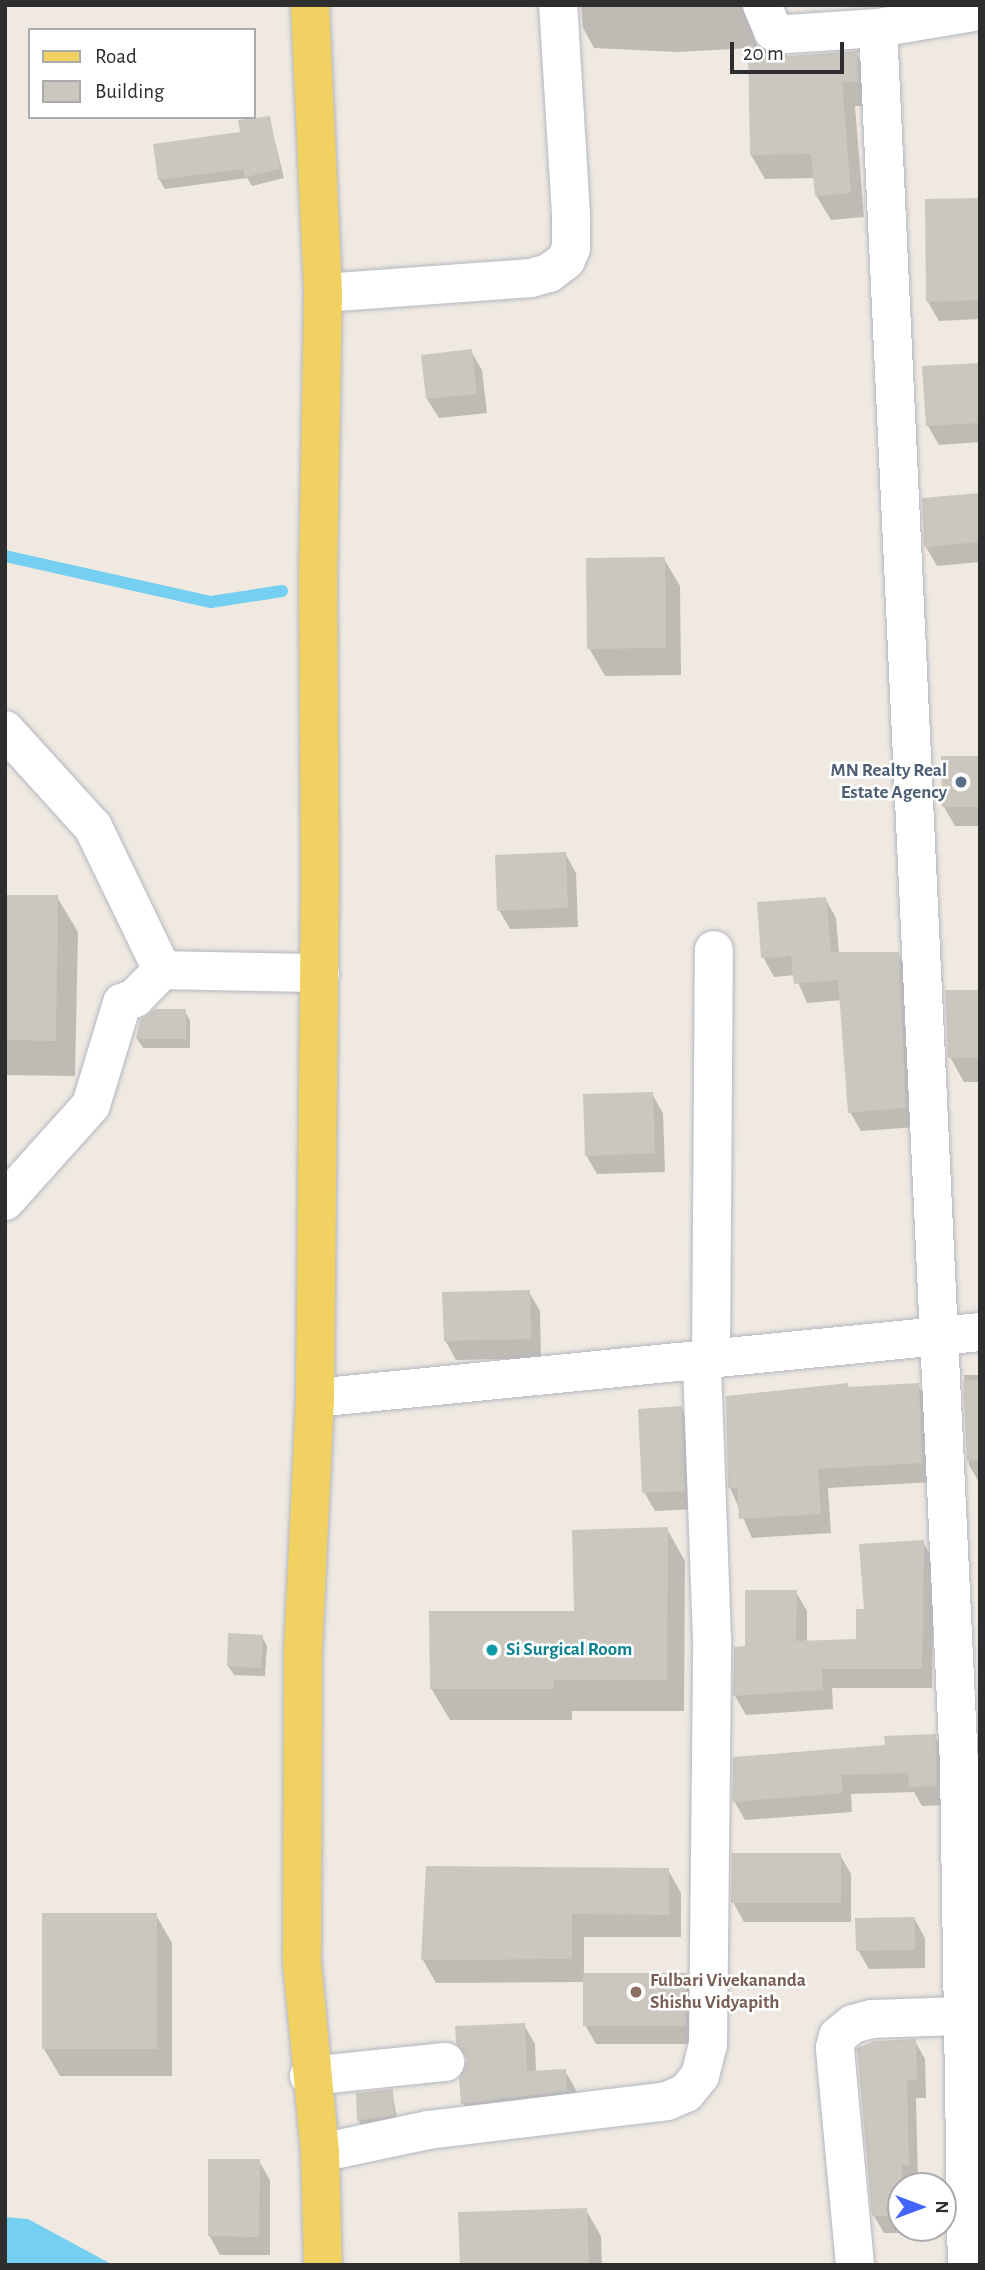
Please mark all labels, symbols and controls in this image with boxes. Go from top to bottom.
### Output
legend [28,28,256,119]
scale bar [733,28,847,72]
text: 20 m [743,43,784,64]
text: Road [95,46,137,67]
text: Building [95,81,164,102]
place label: MN Realty Real Estate Agency [831,760,947,804]
marker: MN Realty Real Estate Agency [953,774,969,790]
place label: Si Surgical Room [506,1639,632,1661]
marker: Si Surgical Room [484,1642,500,1658]
place label: Fulbari Vivekananda Shishu Vidyapith [650,1970,806,2014]
marker: Fulbari Vivekananda Shishu Vidyapith [628,1984,644,2000]
north arrow [887,2172,957,2242]
text: N [932,2200,951,2214]

